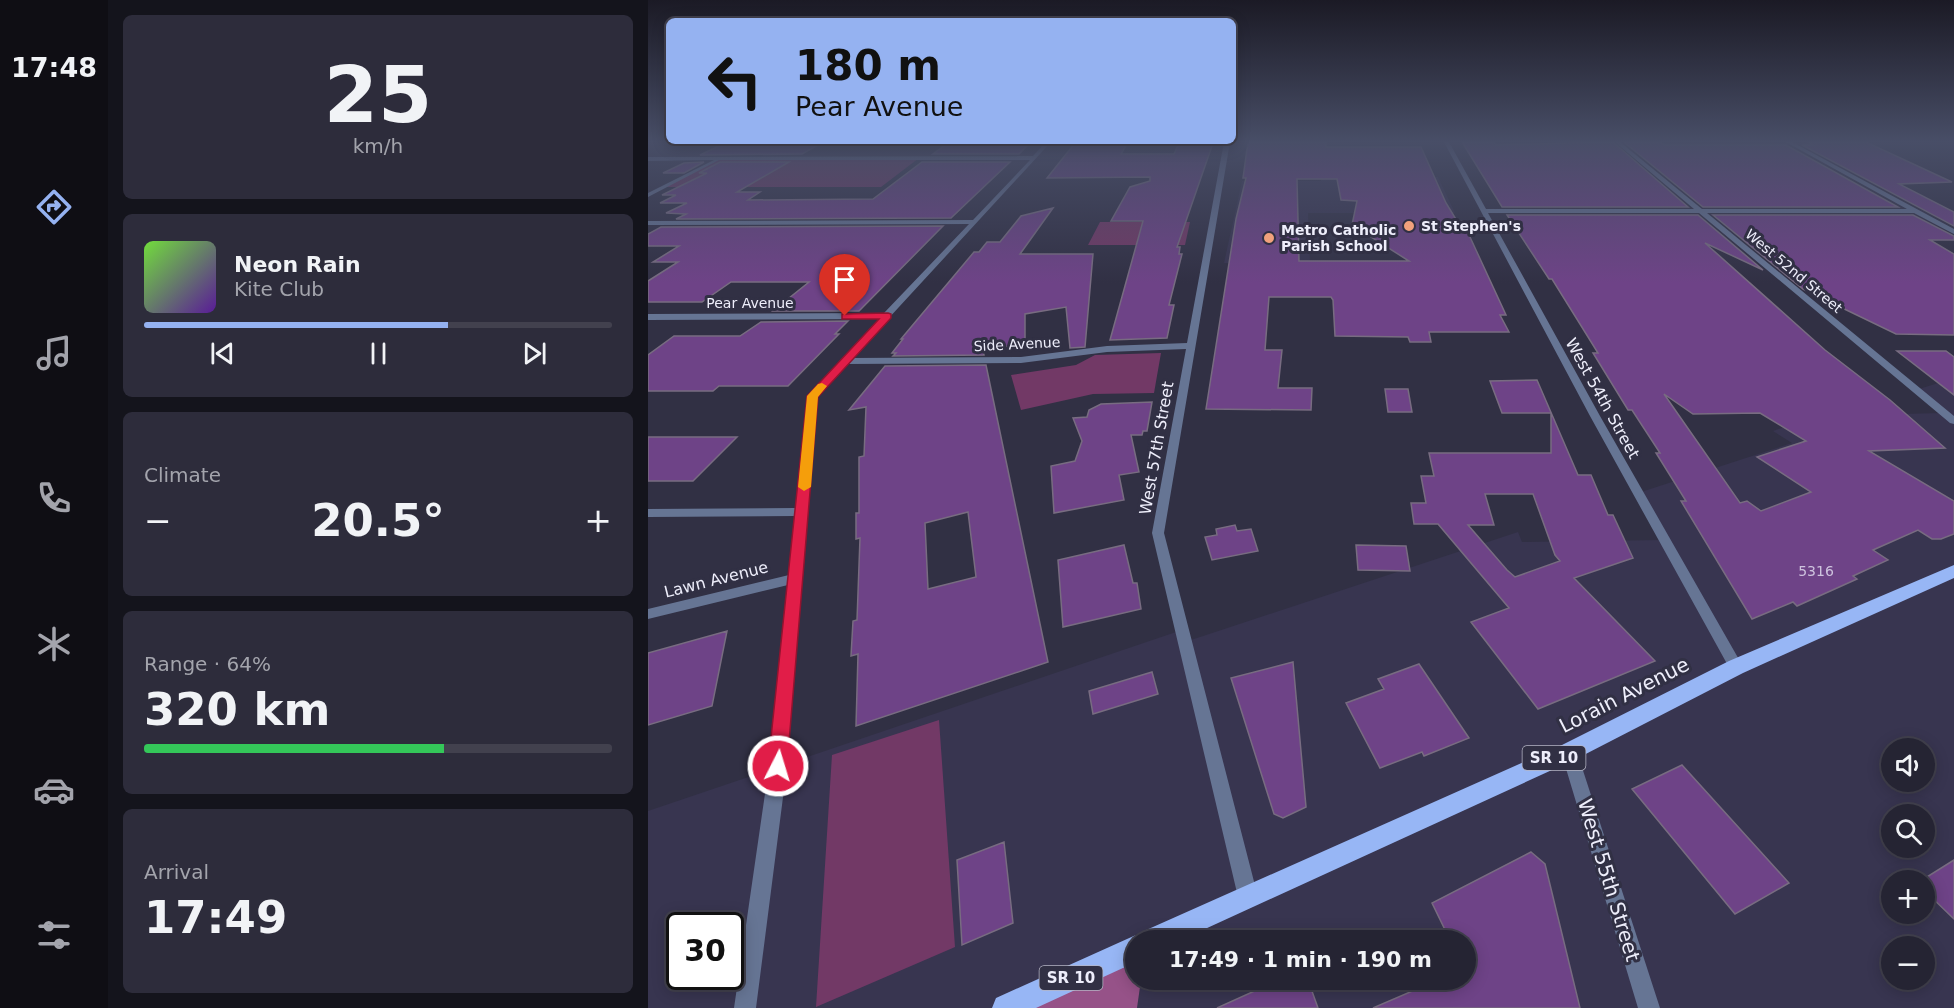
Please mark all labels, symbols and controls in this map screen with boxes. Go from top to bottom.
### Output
text: 180 m [795,41,941,90]
icon: left [696,42,774,120]
text: 25 [324,50,432,140]
text: 17:48 [11,52,97,83]
text: Pear Avenue [795,91,963,122]
text: km/h [353,134,403,158]
icon: directions [33,186,75,228]
place label: St Stephen's [1421,218,1521,234]
marker: St Stephen's [1402,219,1416,233]
place label: Metro Catholic Parish School [1281,222,1396,254]
street label: West 52nd Street [1742,226,1846,316]
marker: Metro Catholic Parish School [1262,231,1276,245]
text: Neon Rain [234,252,361,277]
pin [819,254,870,316]
icon: arrive [828,263,861,296]
text: Kite Club [234,277,324,301]
street label: Pear Avenue [706,295,794,311]
icon: music [33,332,75,374]
street label: Side Avenue [973,334,1061,354]
street label: West 54th Street [1562,335,1644,462]
icon: previous [206,337,239,370]
icon: pause [362,337,395,370]
icon: next [518,337,551,370]
street label: West 57th Street [1135,380,1178,516]
text: Climate [144,463,221,487]
icon: phone [33,477,75,519]
text: 20.5° [311,494,445,547]
text: − [144,501,172,540]
text: + [584,501,612,540]
street label: Lawn Avenue [662,557,770,602]
house number: 5316 [1798,563,1834,579]
icon: climate [33,623,75,665]
text: Range · 64% [144,652,271,676]
street label: Lorain Avenue [1555,652,1693,738]
text: 320 km [144,683,330,736]
position arrow [746,734,810,798]
map controls [1881,738,1935,990]
button: sound [1881,738,1935,792]
road number: SR 10 [1522,746,1586,770]
icon: car [33,769,75,811]
street label: West 55th Street [1573,796,1645,964]
button: search [1881,804,1935,858]
text: Arrival [144,860,209,884]
button: + [1881,870,1935,924]
text: 17:49 [144,891,287,944]
speed limit sign: 30 [666,912,744,990]
icon: filters [33,914,75,956]
button: − [1881,936,1935,990]
text: 17:49 · 1 min · 190 m [1169,947,1432,972]
road number: SR 10 [1040,966,1102,990]

